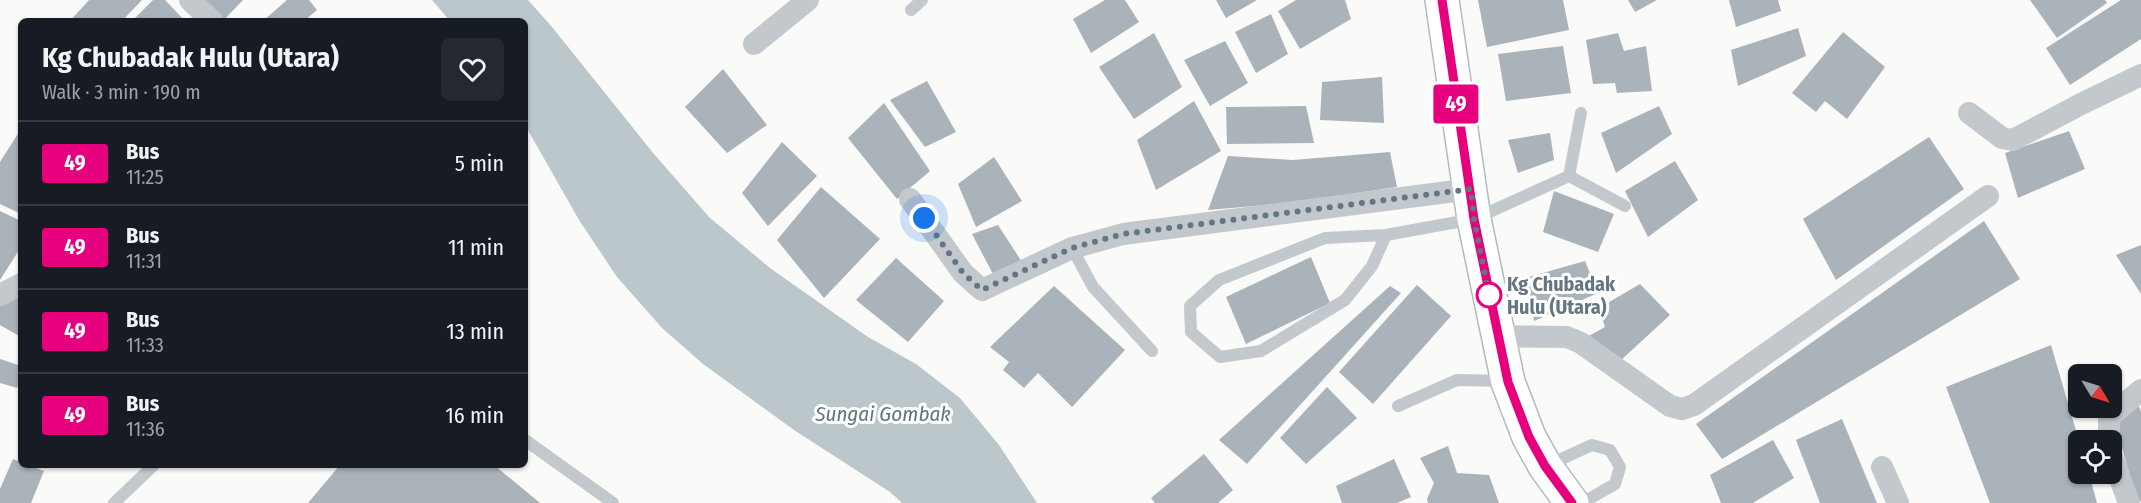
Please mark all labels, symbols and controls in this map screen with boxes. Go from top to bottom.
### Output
button: heart [441,38,504,101]
text: Kg Chubadak Hulu (Utara) [42,41,339,74]
text: Walk · 3 min · 190 m [42,80,201,104]
line badge: 49 [1429,84,1483,124]
text: 49 [1445,91,1467,117]
text: Bus [126,138,159,165]
text: 49 [64,150,86,176]
text: 5 min [455,150,504,177]
text: 11:25 [126,165,164,189]
your location [909,203,939,233]
text: Bus [126,222,159,249]
text: 49 [64,234,86,260]
text: 11 min [448,234,504,261]
text: 11:31 [126,249,162,273]
place label: Kg Chubadak Hulu (Utara) [1507,272,1616,319]
marker: Kg Chubadak Hulu (Utara) [1476,282,1502,308]
text: Bus [126,306,159,333]
text: 49 [64,318,86,344]
text: 13 min [446,318,504,345]
text: 11:33 [126,333,164,357]
north arrow [2068,364,2122,418]
map controls [2068,364,2122,484]
text: Bus [126,390,159,417]
water label: Sungai Gombak [814,401,951,427]
text: 49 [64,402,86,428]
text: 16 min [445,402,504,429]
text: 11:36 [126,417,165,441]
button: locate [2068,430,2122,484]

